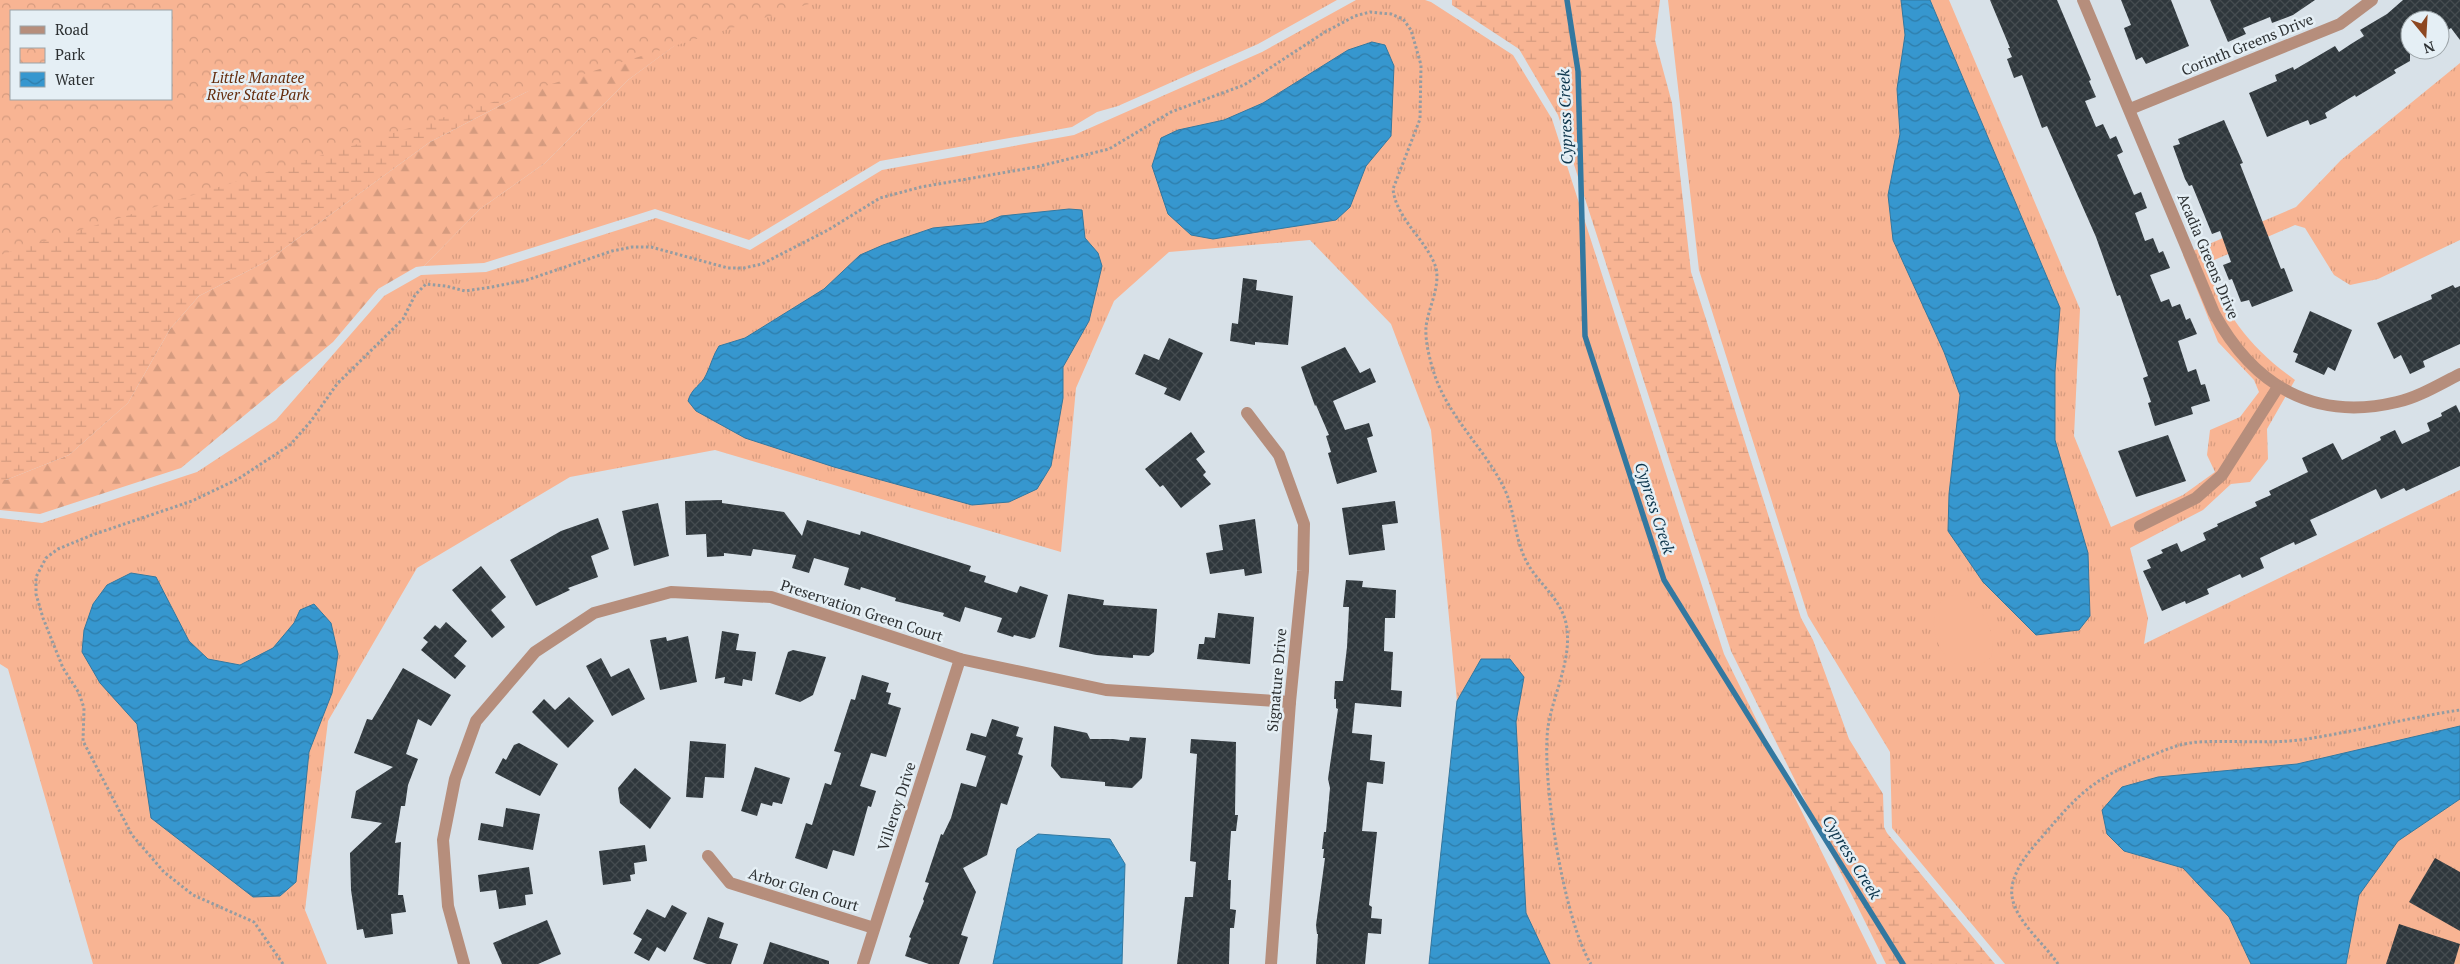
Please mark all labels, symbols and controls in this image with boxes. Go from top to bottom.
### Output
street label: Corinth Greens Drive [2178,8,2316,80]
legend [10,10,172,100]
north arrow [2400,10,2450,60]
text: Road [55,19,88,39]
text: N [2421,37,2437,59]
text: Park [55,44,85,64]
park label: Little Manatee River State Park [206,67,310,104]
text: Water [55,69,95,89]
water label: Cypress Creek [1552,69,1578,165]
street label: Acadia Greens Drive [2174,190,2244,322]
water label: Cypress Creek [1630,459,1680,557]
street label: Preservation Green Court [778,574,946,646]
street label: Signature Drive [1262,627,1290,733]
street label: Villeroy Drive [872,759,920,853]
water label: Cypress Creek [1817,811,1887,904]
street label: Arbor Glen Court [746,863,862,915]

